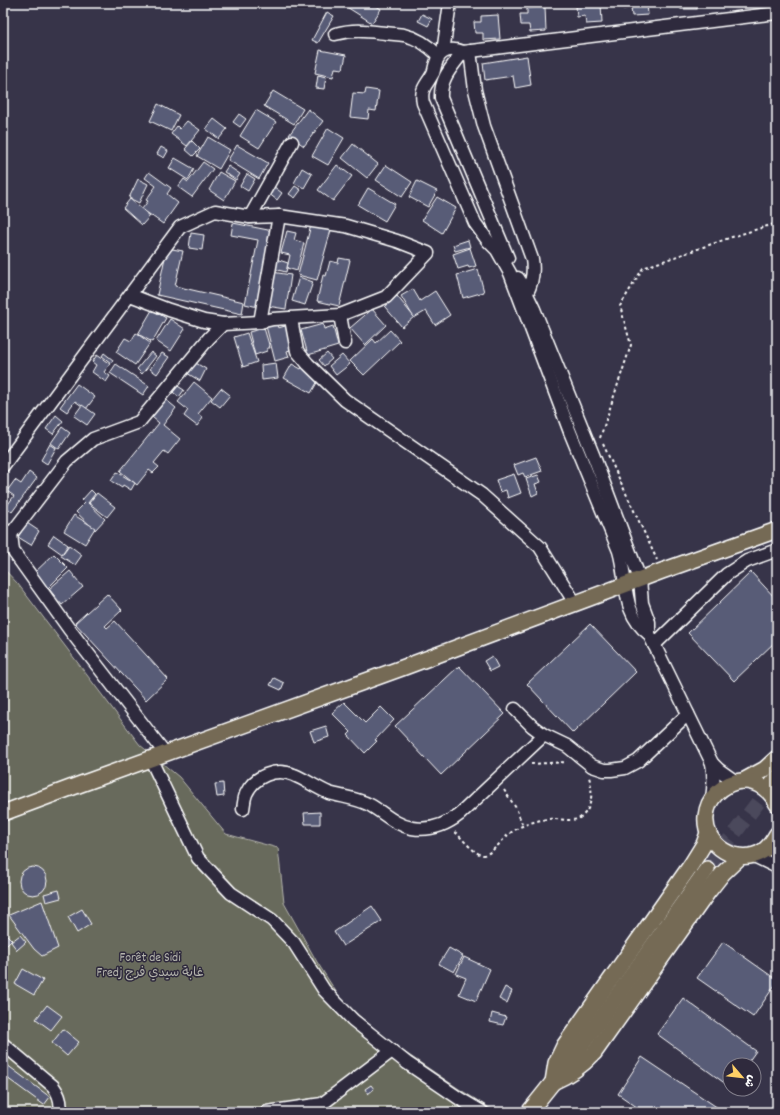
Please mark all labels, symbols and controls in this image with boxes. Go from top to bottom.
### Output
park label: Forêt de Sidi Fredj غابة سيدي فرج [97,949,203,983]
north arrow [722,1057,762,1097]
text: ش [739,1072,759,1090]

